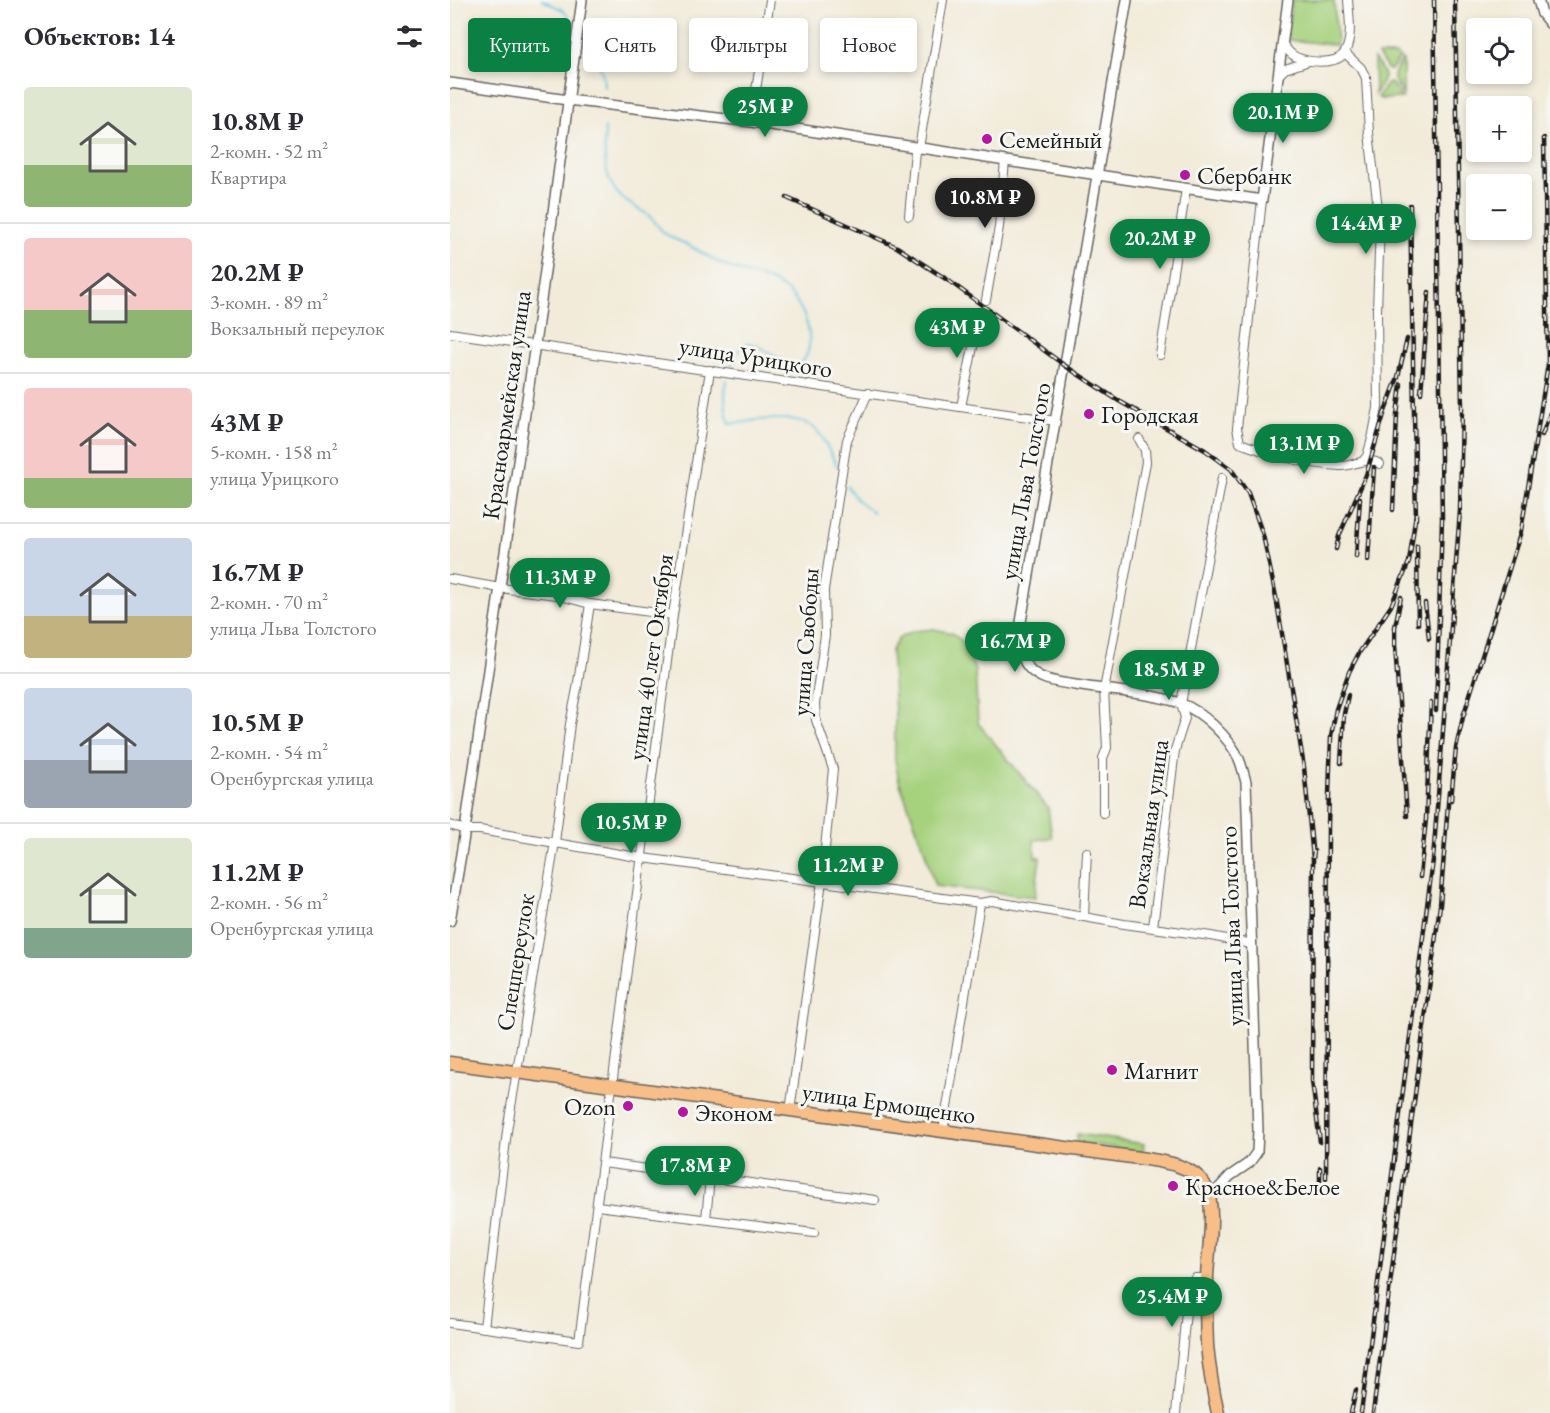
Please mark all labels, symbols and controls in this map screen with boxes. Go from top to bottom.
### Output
chip: Купить [468,18,571,72]
chip: Снять [583,18,677,72]
chip: Фильтры [689,18,808,72]
chip: Новое [820,18,917,72]
map controls [1466,18,1532,240]
button: locate [1466,18,1532,84]
text: Объектов: 14 [24,19,175,53]
icon: filters [393,20,426,53]
pin: 25M ₽ [723,87,807,138]
text: 25M ₽ [737,93,793,119]
pin: 20.1M ₽ [1228,93,1338,144]
button: + [1466,96,1532,162]
text: 20.1M ₽ [1247,99,1319,125]
text: 10.8M ₽ [210,104,304,138]
icon: home [72,111,144,183]
place label: Семейный [999,124,1103,155]
marker: Семейный [980,132,994,146]
text: 2-комн. · 52 m² [210,138,328,164]
place label: Сбербанк [1197,160,1292,191]
text: Квартира [210,164,287,190]
marker: Сбербанк [1178,168,1192,182]
button: − [1466,174,1532,240]
pin: 10.8M ₽ [930,178,1040,229]
text: 10.8M ₽ [949,184,1021,210]
pin: 14.4M ₽ [1311,204,1421,255]
text: 14.4M ₽ [1330,210,1402,236]
pin: 20.2M ₽ [1105,219,1215,270]
text: 20.2M ₽ [1124,225,1196,251]
text: 20.2M ₽ [210,255,304,289]
icon: home [72,262,144,334]
street label: Красноармейская улица [475,288,537,522]
text: 3-комн. · 89 m² [210,289,328,315]
pin: 43M ₽ [915,308,999,359]
text: 43M ₽ [929,314,985,340]
text: Вокзальный переулок [210,315,385,341]
street label: улица Урицкого [677,330,835,384]
street label: улица Льва Толстого [992,380,1058,582]
place label: Городская [1101,399,1199,430]
text: 43M ₽ [210,405,284,439]
marker: Городская [1082,407,1096,421]
icon: home [72,412,144,484]
pin: 13.1M ₽ [1249,424,1359,475]
text: 13.1M ₽ [1268,430,1340,456]
text: 5-комн. · 158 m² [210,439,338,465]
text: улица Урицкого [210,465,339,491]
street label: улица 40 лет Октября [620,552,680,762]
text: 16.7M ₽ [210,555,304,589]
pin: 11.3M ₽ [505,558,615,609]
icon: home [72,562,144,634]
text: 11.3M ₽ [524,564,596,590]
street label: улица Свободы [784,567,826,717]
text: 2-комн. · 70 m² [210,589,328,615]
text: улица Льва Толстого [210,615,377,641]
pin: 16.7M ₽ [960,622,1070,673]
text: 16.7M ₽ [979,628,1051,654]
pin: 18.5M ₽ [1114,650,1224,701]
text: 18.5M ₽ [1133,656,1205,682]
text: 10.5M ₽ [210,705,304,739]
icon: home [72,712,144,784]
street label: Вокзальная улица [1121,737,1175,911]
text: 2-комн. · 54 m² [210,739,328,765]
text: Оренбургская улица [210,765,374,791]
pin: 10.5M ₽ [576,803,686,854]
text: 10.5M ₽ [595,809,667,835]
street label: улица Льва Толстого [1212,825,1250,1027]
pin: 11.2M ₽ [793,846,903,897]
text: 11.2M ₽ [812,852,884,878]
text: 11.2M ₽ [210,855,304,889]
icon: home [72,862,144,934]
text: 2-комн. · 56 m² [210,889,328,915]
street label: Спецпереулок [489,890,541,1033]
text: Оренбургская улица [210,915,374,941]
place label: Магнит [1124,1055,1198,1086]
marker: Магнит [1105,1063,1119,1077]
street label: улица Ермощенко [800,1075,978,1131]
place label: Ozon [564,1091,616,1122]
place label: Эконом [695,1097,773,1128]
marker: Ozon [621,1099,635,1113]
marker: Эконом [676,1105,690,1119]
pin: 17.8M ₽ [640,1146,750,1197]
text: 17.8M ₽ [659,1152,731,1178]
place label: Красное&Белое [1185,1171,1340,1202]
marker: Красное&Белое [1166,1179,1180,1193]
pin: 25.4M ₽ [1117,1277,1227,1328]
text: 25.4M ₽ [1136,1283,1208,1309]

